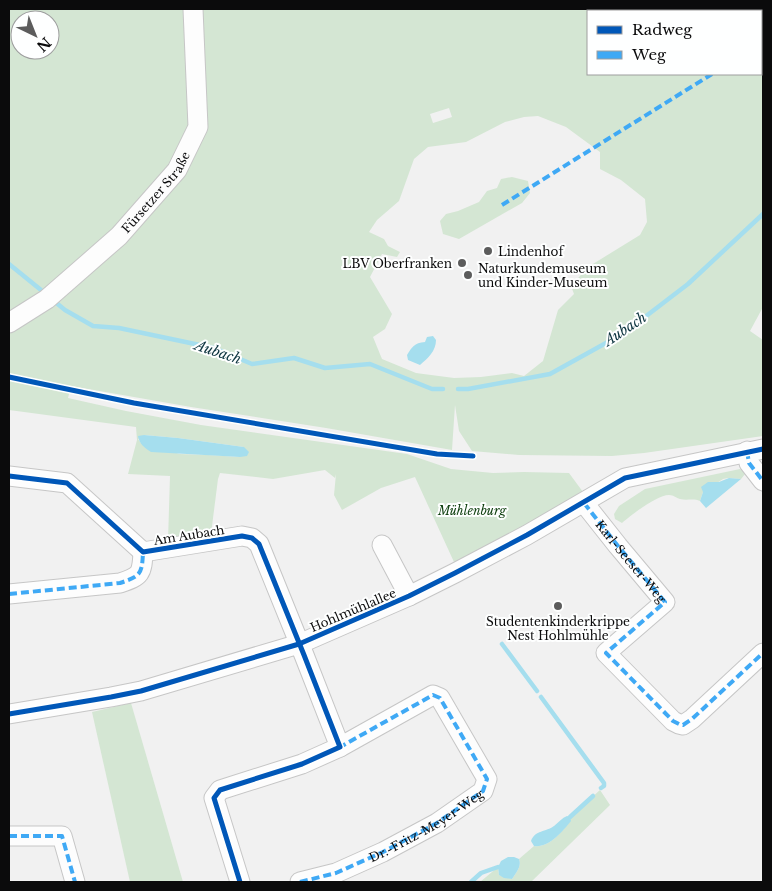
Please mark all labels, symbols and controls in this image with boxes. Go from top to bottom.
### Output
north arrow [10,10,60,60]
legend [587,10,762,75]
text: Radweg [632,20,693,39]
text: N [33,33,55,56]
text: Weg [631,45,667,64]
street label: Fürsetzer Straße [118,149,193,236]
place label: Lindenhof [498,244,565,259]
marker: Lindenhof [482,245,494,257]
place label: LBV Oberfranken [343,256,452,271]
marker: LBV Oberfranken [456,257,468,269]
place label: Naturkundemuseum und Kinder-Museum [478,261,608,290]
marker: Naturkundemuseum und Kinder-Museum [462,269,474,281]
water label: Aubach [598,308,650,351]
water label: Aubach [191,335,244,368]
park label: Mühlenburg [437,503,508,518]
street label: Karl-Seeser-Weg [593,517,670,606]
street label: Am Aubach [152,522,225,548]
street label: Hohlmühlallee [308,585,398,635]
marker: Studentenkinderkrippe Nest Hohlmühle [552,600,564,612]
place label: Studentenkinderkrippe Nest Hohlmühle [486,614,630,643]
street label: Dr.-Fritz-Meyer-Weg [366,785,487,865]

